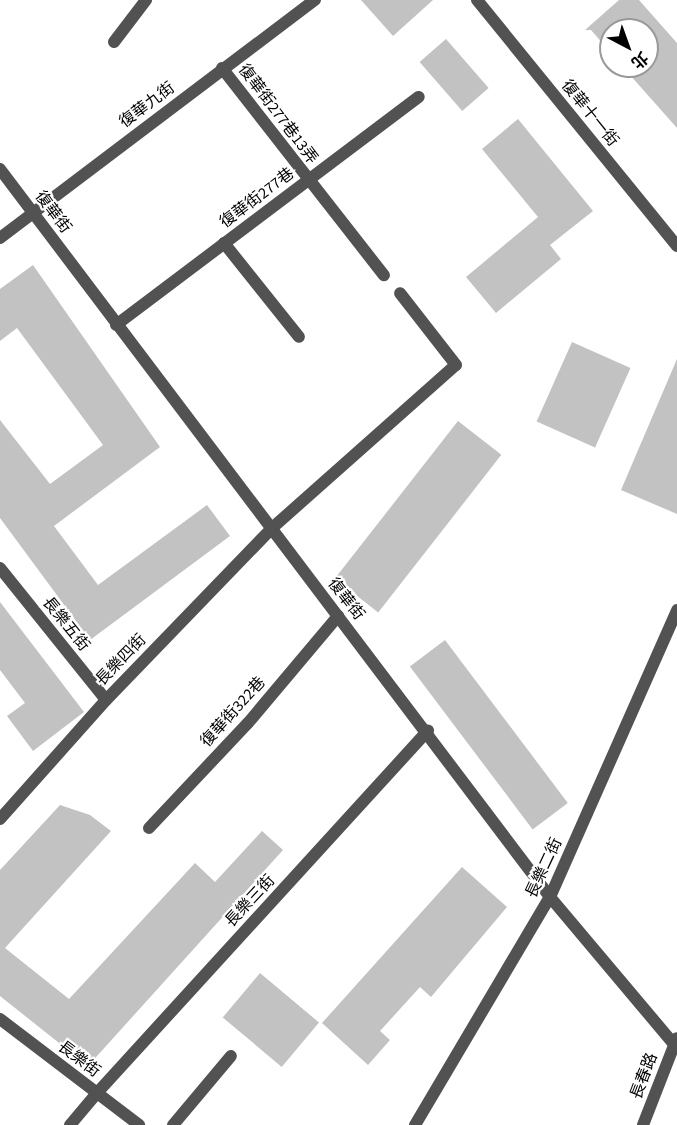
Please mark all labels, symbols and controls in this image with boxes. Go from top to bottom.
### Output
north arrow [599,18,659,78]
text: 北 [626,47,653,74]
street label: 復華街277巷13弄 [234,60,322,168]
street label: 復華十一街 [557,76,623,150]
street label: 復華九街 [116,78,178,132]
street label: 復華街277巷 [216,164,298,232]
street label: 復華街 [31,187,75,237]
street label: 復華街 [324,574,368,624]
street label: 長樂五街 [38,593,94,655]
street label: 長樂四街 [92,630,150,690]
street label: 復華街322巷 [196,673,270,751]
street label: 長樂二街 [522,835,566,901]
street label: 長樂三街 [221,871,279,931]
street label: 長樂街 [54,1037,104,1081]
street label: 長春路 [626,1050,662,1102]

